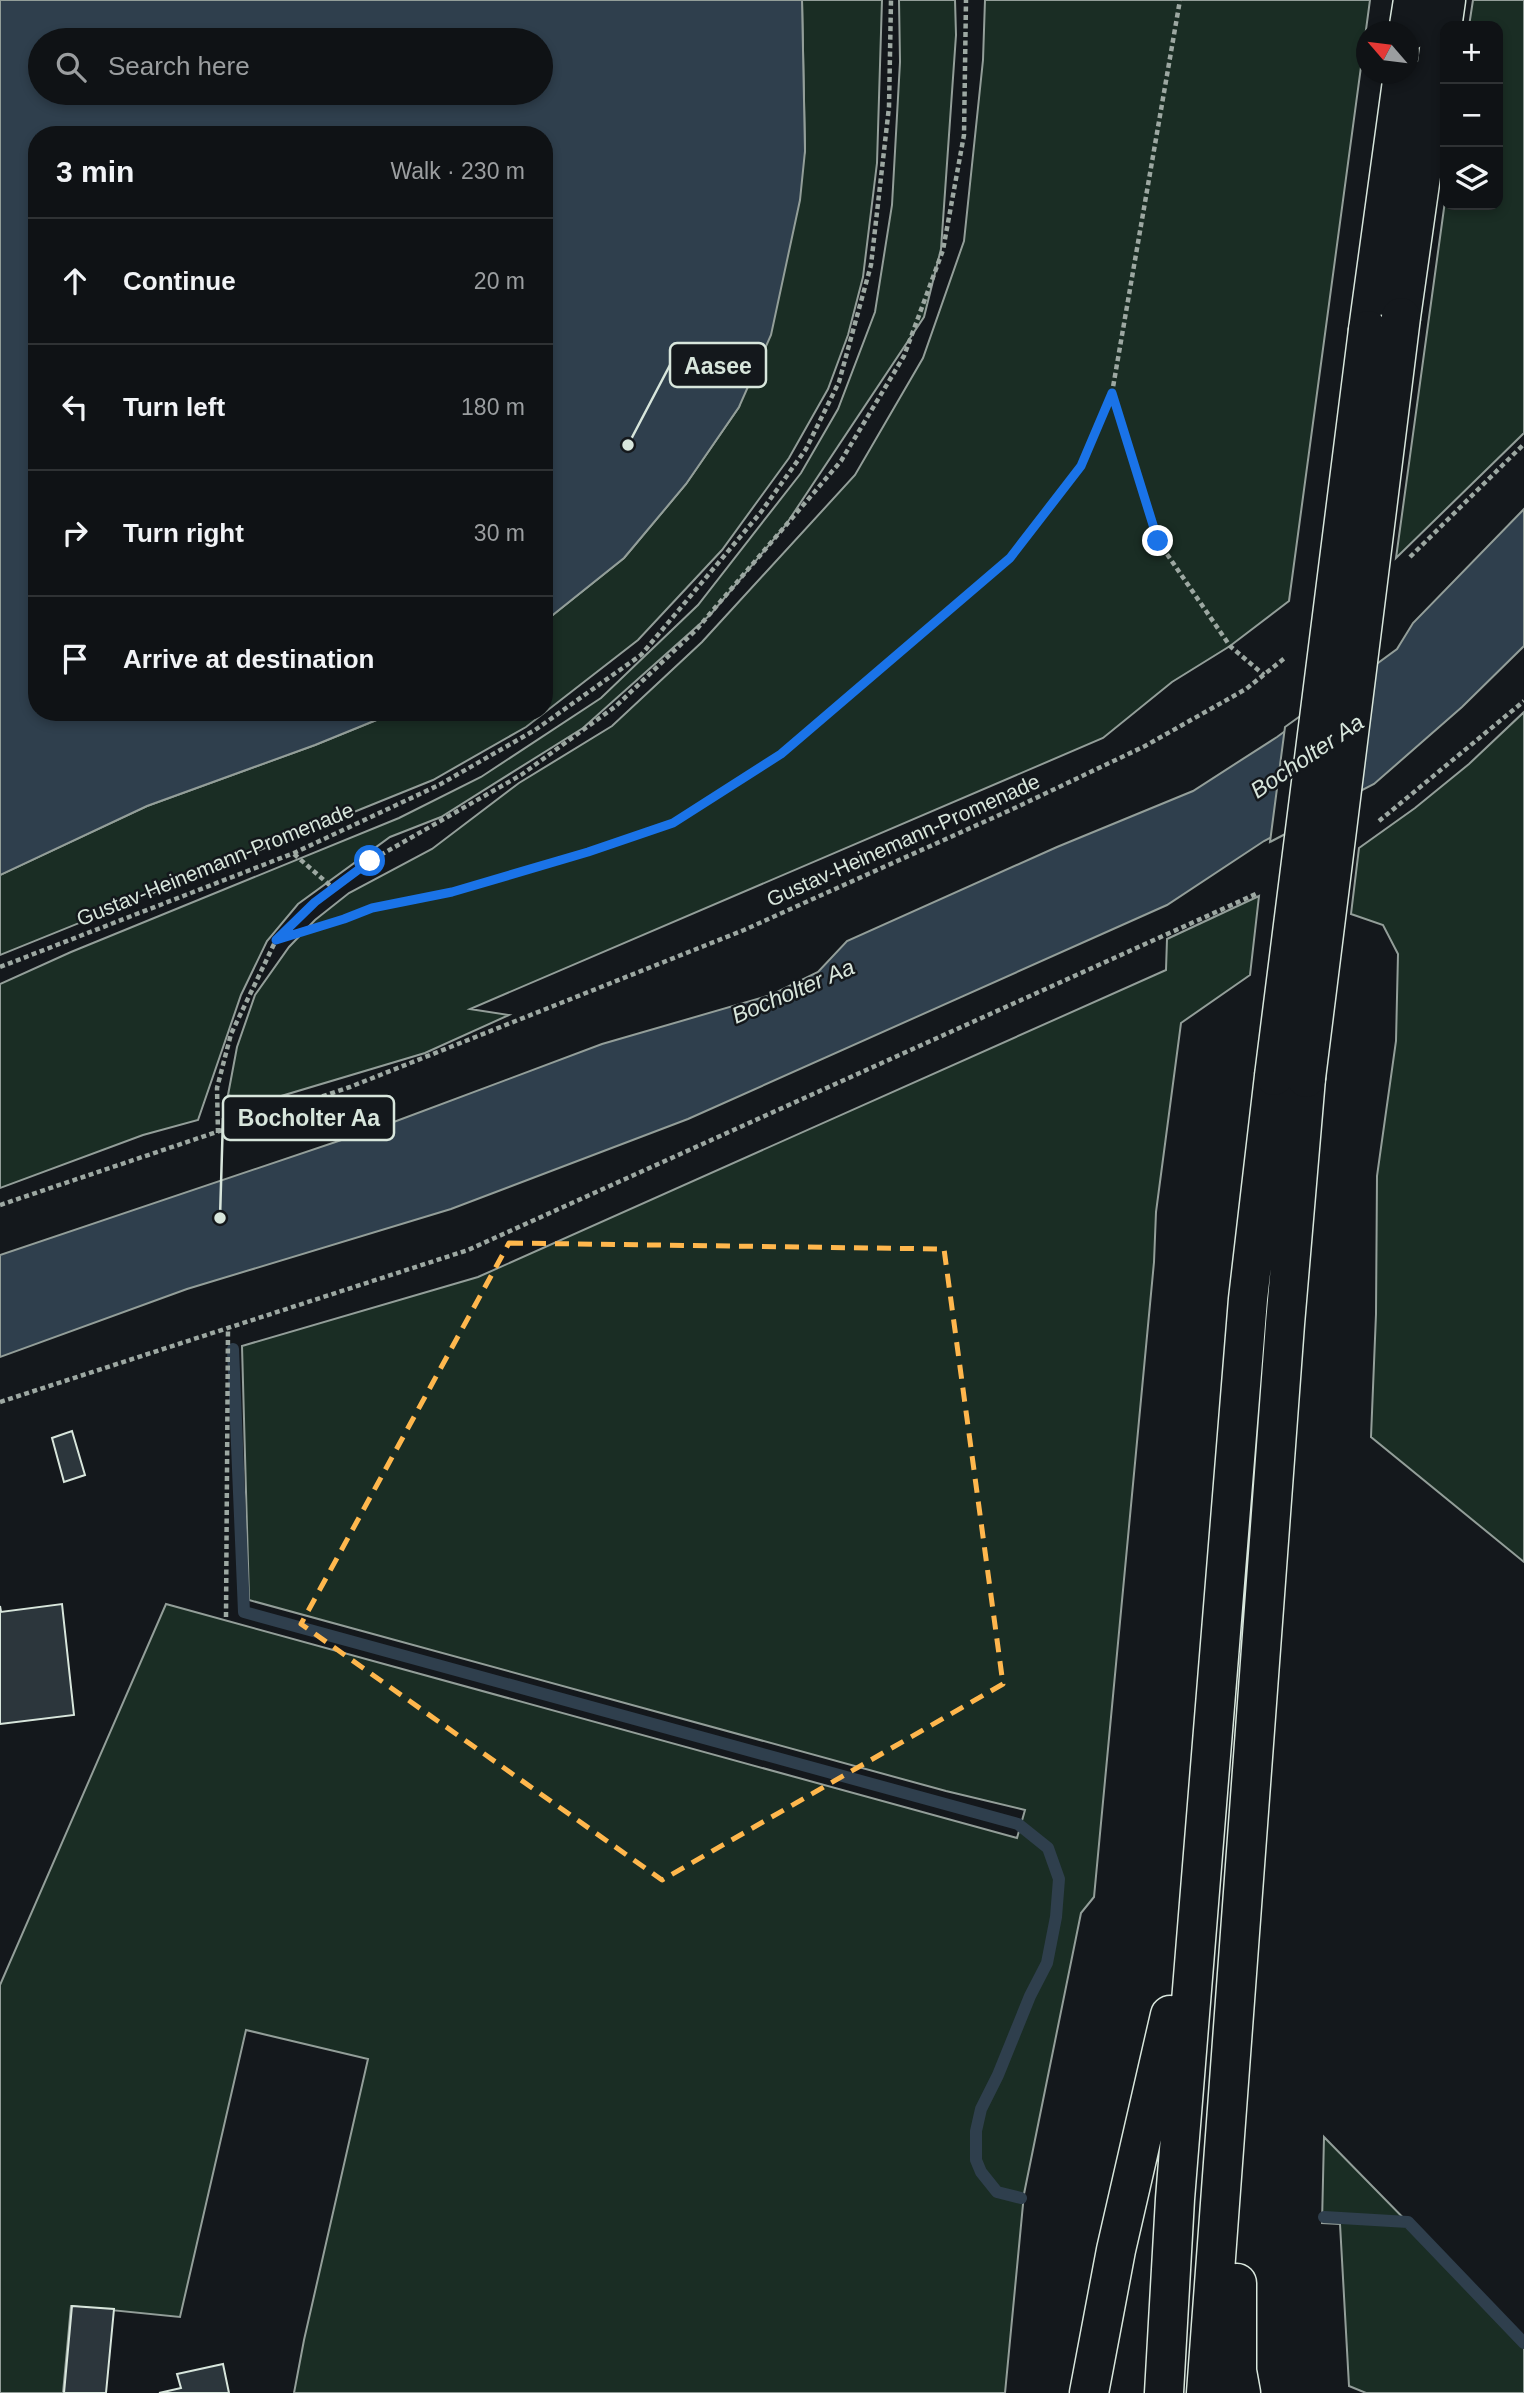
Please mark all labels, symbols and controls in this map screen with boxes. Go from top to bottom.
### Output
north arrow [1356,21,1419,84]
map controls [1440,21,1503,210]
button: + [1440,21,1503,84]
search box [28,28,553,105]
icon: search [52,48,90,86]
text: Search here [108,51,250,81]
button: − [1440,84,1503,147]
button: layers [1440,147,1503,210]
text: 3 min [56,155,134,188]
text: Walk · 230 m [390,158,525,184]
icon: ahead [56,262,94,300]
text: Continue [123,266,236,296]
text: 20 m [474,268,525,294]
callout: Aasee [670,343,766,387]
text: Aasee [684,353,752,379]
icon: left [56,388,94,426]
text: Turn left [123,392,225,422]
text: 180 m [461,394,525,420]
icon: right [56,514,94,552]
text: Turn right [123,518,244,548]
text: 30 m [474,520,525,546]
route end [1142,525,1173,556]
icon: arrive [56,640,94,678]
text: Arrive at destination [123,644,374,674]
water label: Bocholter Aa [1245,709,1369,803]
street label: Gustav-Heinemann-Promenade [763,769,1043,911]
street label: Gustav-Heinemann-Promenade [73,798,357,930]
route start [354,845,385,876]
water label: Bocholter Aa [728,953,858,1029]
callout: Bocholter Aa [223,1096,394,1140]
text: Bocholter Aa [238,1105,380,1131]

